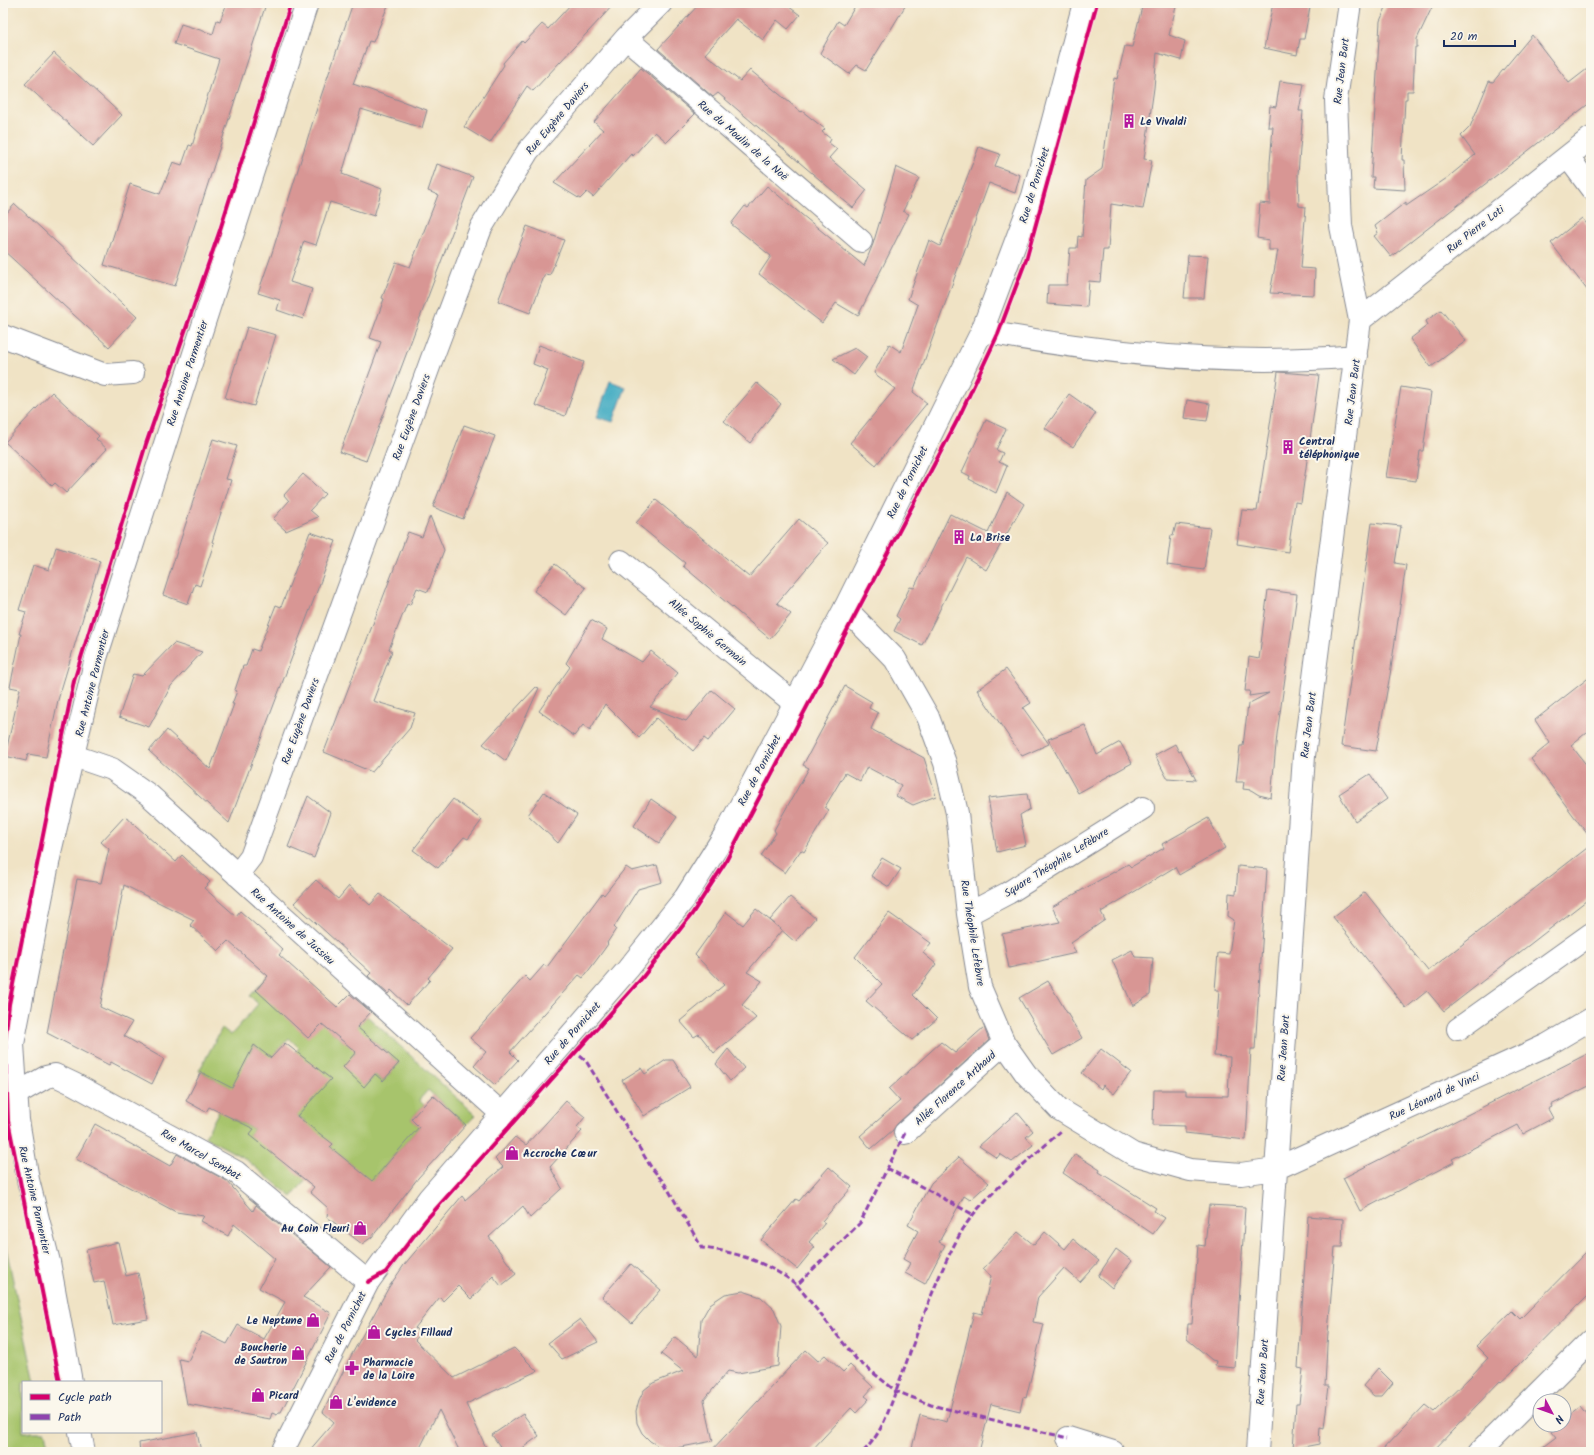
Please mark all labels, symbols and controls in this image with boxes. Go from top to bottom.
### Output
scale bar [1444,22,1515,48]
text: 20 m [1450,27,1478,46]
street label: Rue Jean Bart [1329,36,1355,105]
street label: Rue Eugène Daviers [522,78,594,159]
street label: Rue du Moulin de la Noë [693,96,792,185]
building icon: Le Vivaldi [1121,113,1137,129]
place label: Le Vivaldi [1140,113,1187,131]
street label: Rue de Pornichet [1015,144,1055,226]
street label: Rue Pierre Loti [1443,201,1509,258]
street label: Rue Antoine Parmentier [162,317,214,429]
street label: Rue Jean Bart [1340,357,1366,426]
street label: Rue Eugène Daviers [388,371,436,463]
place label: Central téléphonique [1299,433,1360,464]
building icon: Central téléphonique [1280,439,1296,455]
street label: Rue de Pornichet [882,442,934,522]
building icon: La Brise [951,529,967,545]
place label: La Brise [970,529,1011,547]
street label: Allée Sophie Germain [664,594,751,671]
street label: Rue Antoine Parmentier [71,626,115,739]
street label: Rue Eugène Daviers [277,675,325,767]
street label: Rue Jean Bart [1296,690,1322,759]
street label: Rue de Pornichet [733,731,787,810]
street label: Square Théophile Lefèbvre [1001,823,1113,902]
street label: Rue Théophile Lefebvre [955,879,989,988]
street label: Rue Antoine de Jussieu [246,884,339,970]
street label: Rue de Pornichet [540,997,606,1069]
street label: Rue Jean Bart [1273,1013,1295,1082]
street label: Allée Florence Arthaud [911,1047,1001,1131]
street label: Rue Léonard de Vinci [1386,1068,1483,1126]
street label: Rue Marcel Sembat [157,1125,245,1186]
street label: Rue Antoine Parmentier [13,1144,56,1257]
shop icon: Accroche Cœur [504,1145,520,1161]
place label: Accroche Cœur [523,1145,598,1163]
place label: Au Coin Fleuri [281,1220,350,1238]
shop icon: Au Coin Fleuri [352,1220,368,1236]
street label: Rue de Pornichet [320,1288,372,1367]
place label: Le Neptune [246,1312,303,1330]
shop icon: Le Neptune [305,1312,321,1328]
shop icon: Cycles Fillaud [366,1324,382,1340]
place label: Cycles Fillaud [385,1324,453,1342]
street label: Rue Jean Bart [1252,1337,1274,1406]
place label: Boucherie de Sautron [234,1339,288,1370]
shop icon: Boucherie de Sautron [290,1345,306,1361]
place label: Pharmacie de la Loire [363,1354,415,1385]
pharmacy icon: Pharmacie de la Loire [344,1360,360,1376]
legend [22,1381,162,1433]
shop icon: Picard [250,1387,266,1403]
place label: Picard [269,1387,300,1405]
text: Cycle path [58,1388,112,1407]
north arrow [1532,1393,1572,1433]
shop icon: L'evidence [328,1394,344,1410]
place label: L'evidence [347,1394,397,1412]
text: Path [58,1408,81,1427]
text: N [1550,1410,1568,1427]

